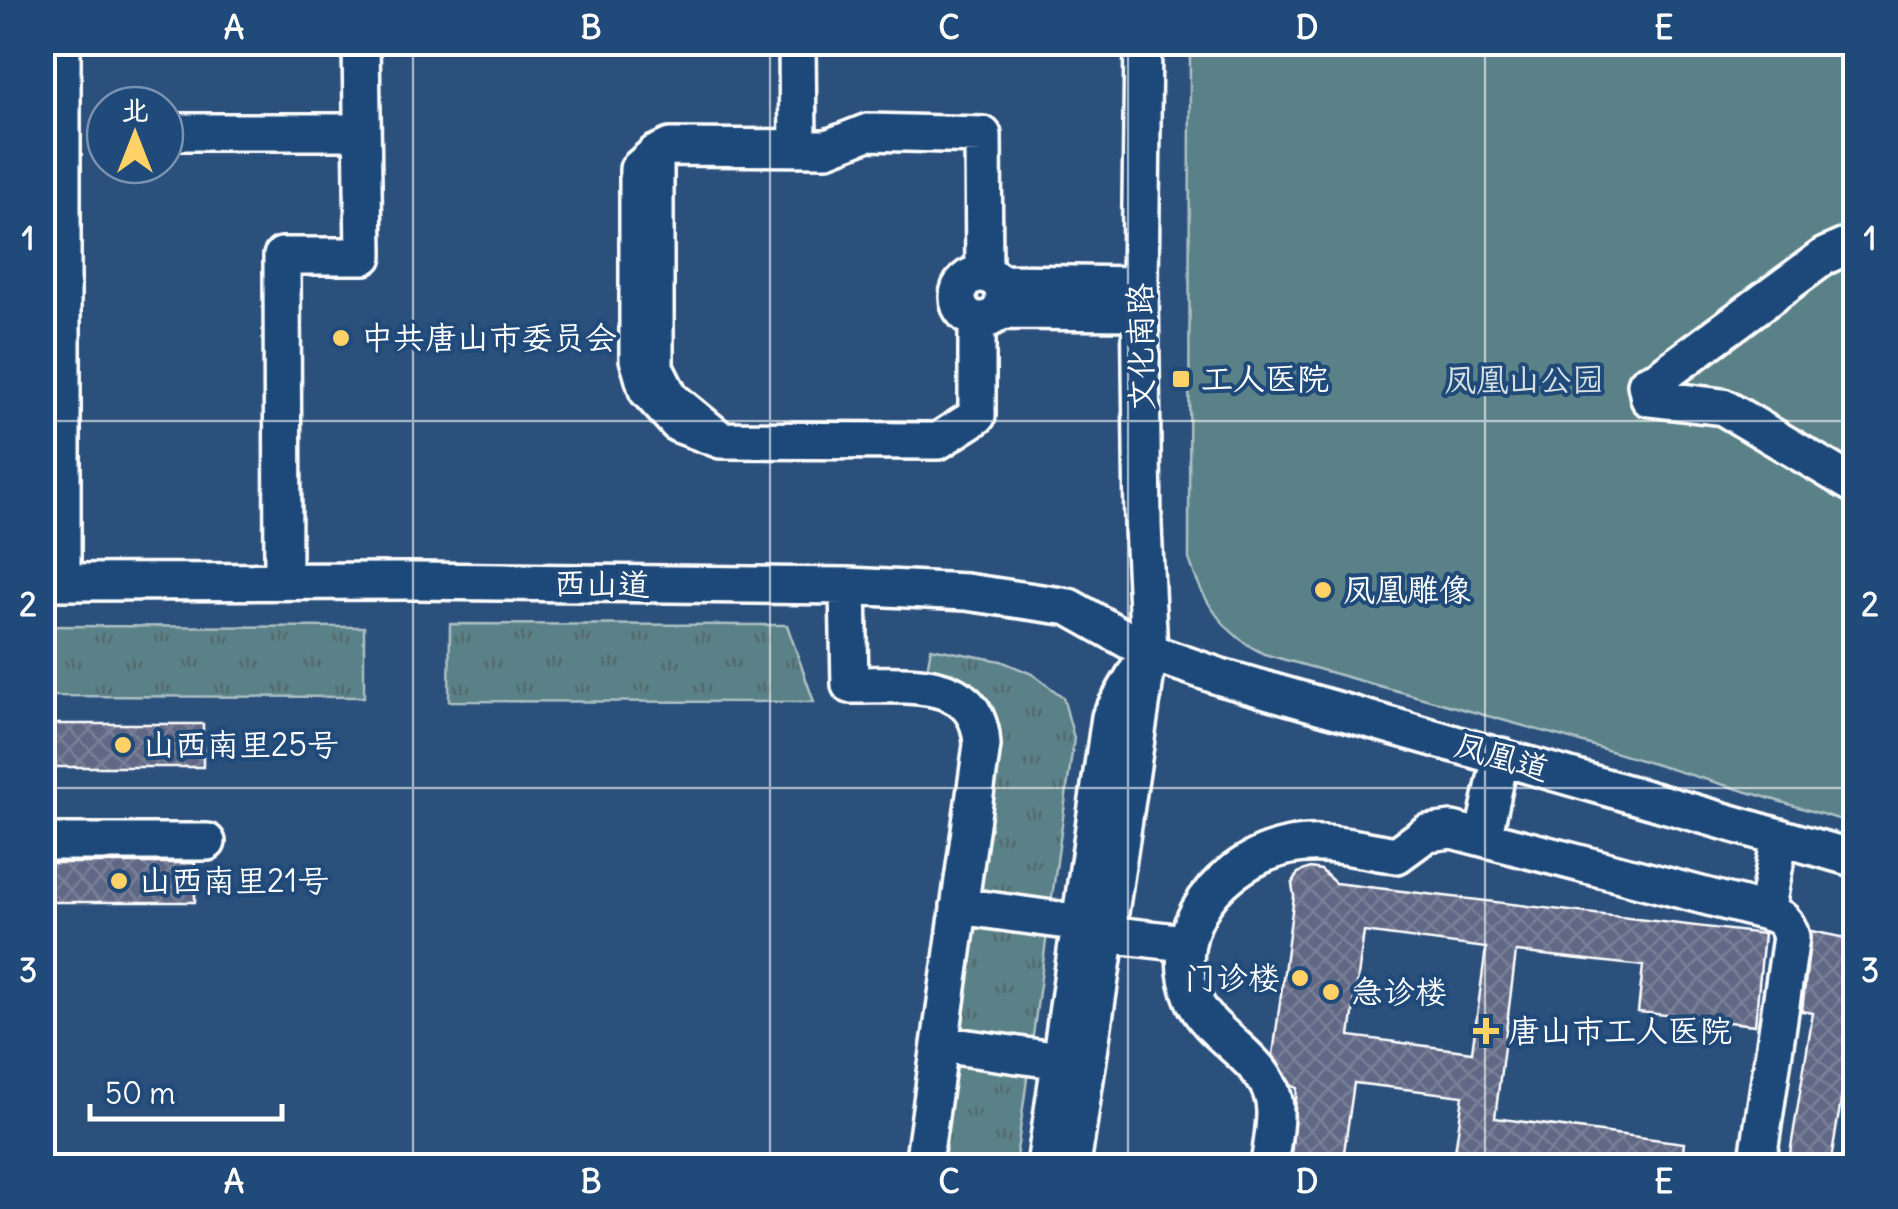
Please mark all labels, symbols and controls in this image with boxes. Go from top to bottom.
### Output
text: A [224,7,244,48]
text: B [581,7,601,48]
text: C [938,7,960,48]
text: D [1296,7,1318,48]
text: E [1655,7,1673,48]
north arrow [85,85,185,185]
text: 北 [121,92,149,128]
text: 1 [22,218,34,259]
text: 1 [1864,218,1876,259]
street label: 文化南路 [1119,283,1162,411]
place label: 中共唐山市委员会 [361,317,617,358]
marker: 中共唐山市委员会 [330,327,352,349]
place label: 工人医院 [1201,358,1329,399]
park label: 凤凰山公园 [1444,359,1604,400]
marker: 工人医院 [1170,368,1192,390]
street label: 西山道 [554,562,650,605]
place label: 凤凰雕像 [1343,569,1471,610]
marker: 凤凰雕像 [1312,579,1334,601]
text: 2 [19,584,37,625]
text: 2 [1861,584,1879,625]
place label: 山西南里25号 [143,724,339,765]
street label: 凤凰道 [1450,724,1554,789]
marker: 山西南里25号 [112,734,134,756]
place label: 山西南里21号 [139,860,329,901]
marker: 山西南里21号 [108,870,130,892]
text: 3 [19,950,37,991]
text: 3 [1861,950,1879,991]
place label: 门诊楼 [1184,957,1280,998]
marker: 门诊楼 [1289,967,1311,989]
place label: 急诊楼 [1351,971,1447,1012]
marker: 急诊楼 [1320,981,1342,1003]
place label: 唐山市工人医院 [1508,1010,1732,1051]
marker: 唐山市工人医院 [1473,1018,1499,1044]
scale bar [90,1059,282,1121]
text: 50 m [105,1074,175,1112]
text: A [224,1161,244,1202]
text: B [581,1161,601,1202]
text: C [938,1161,960,1202]
text: D [1296,1161,1318,1202]
text: E [1655,1161,1673,1202]

